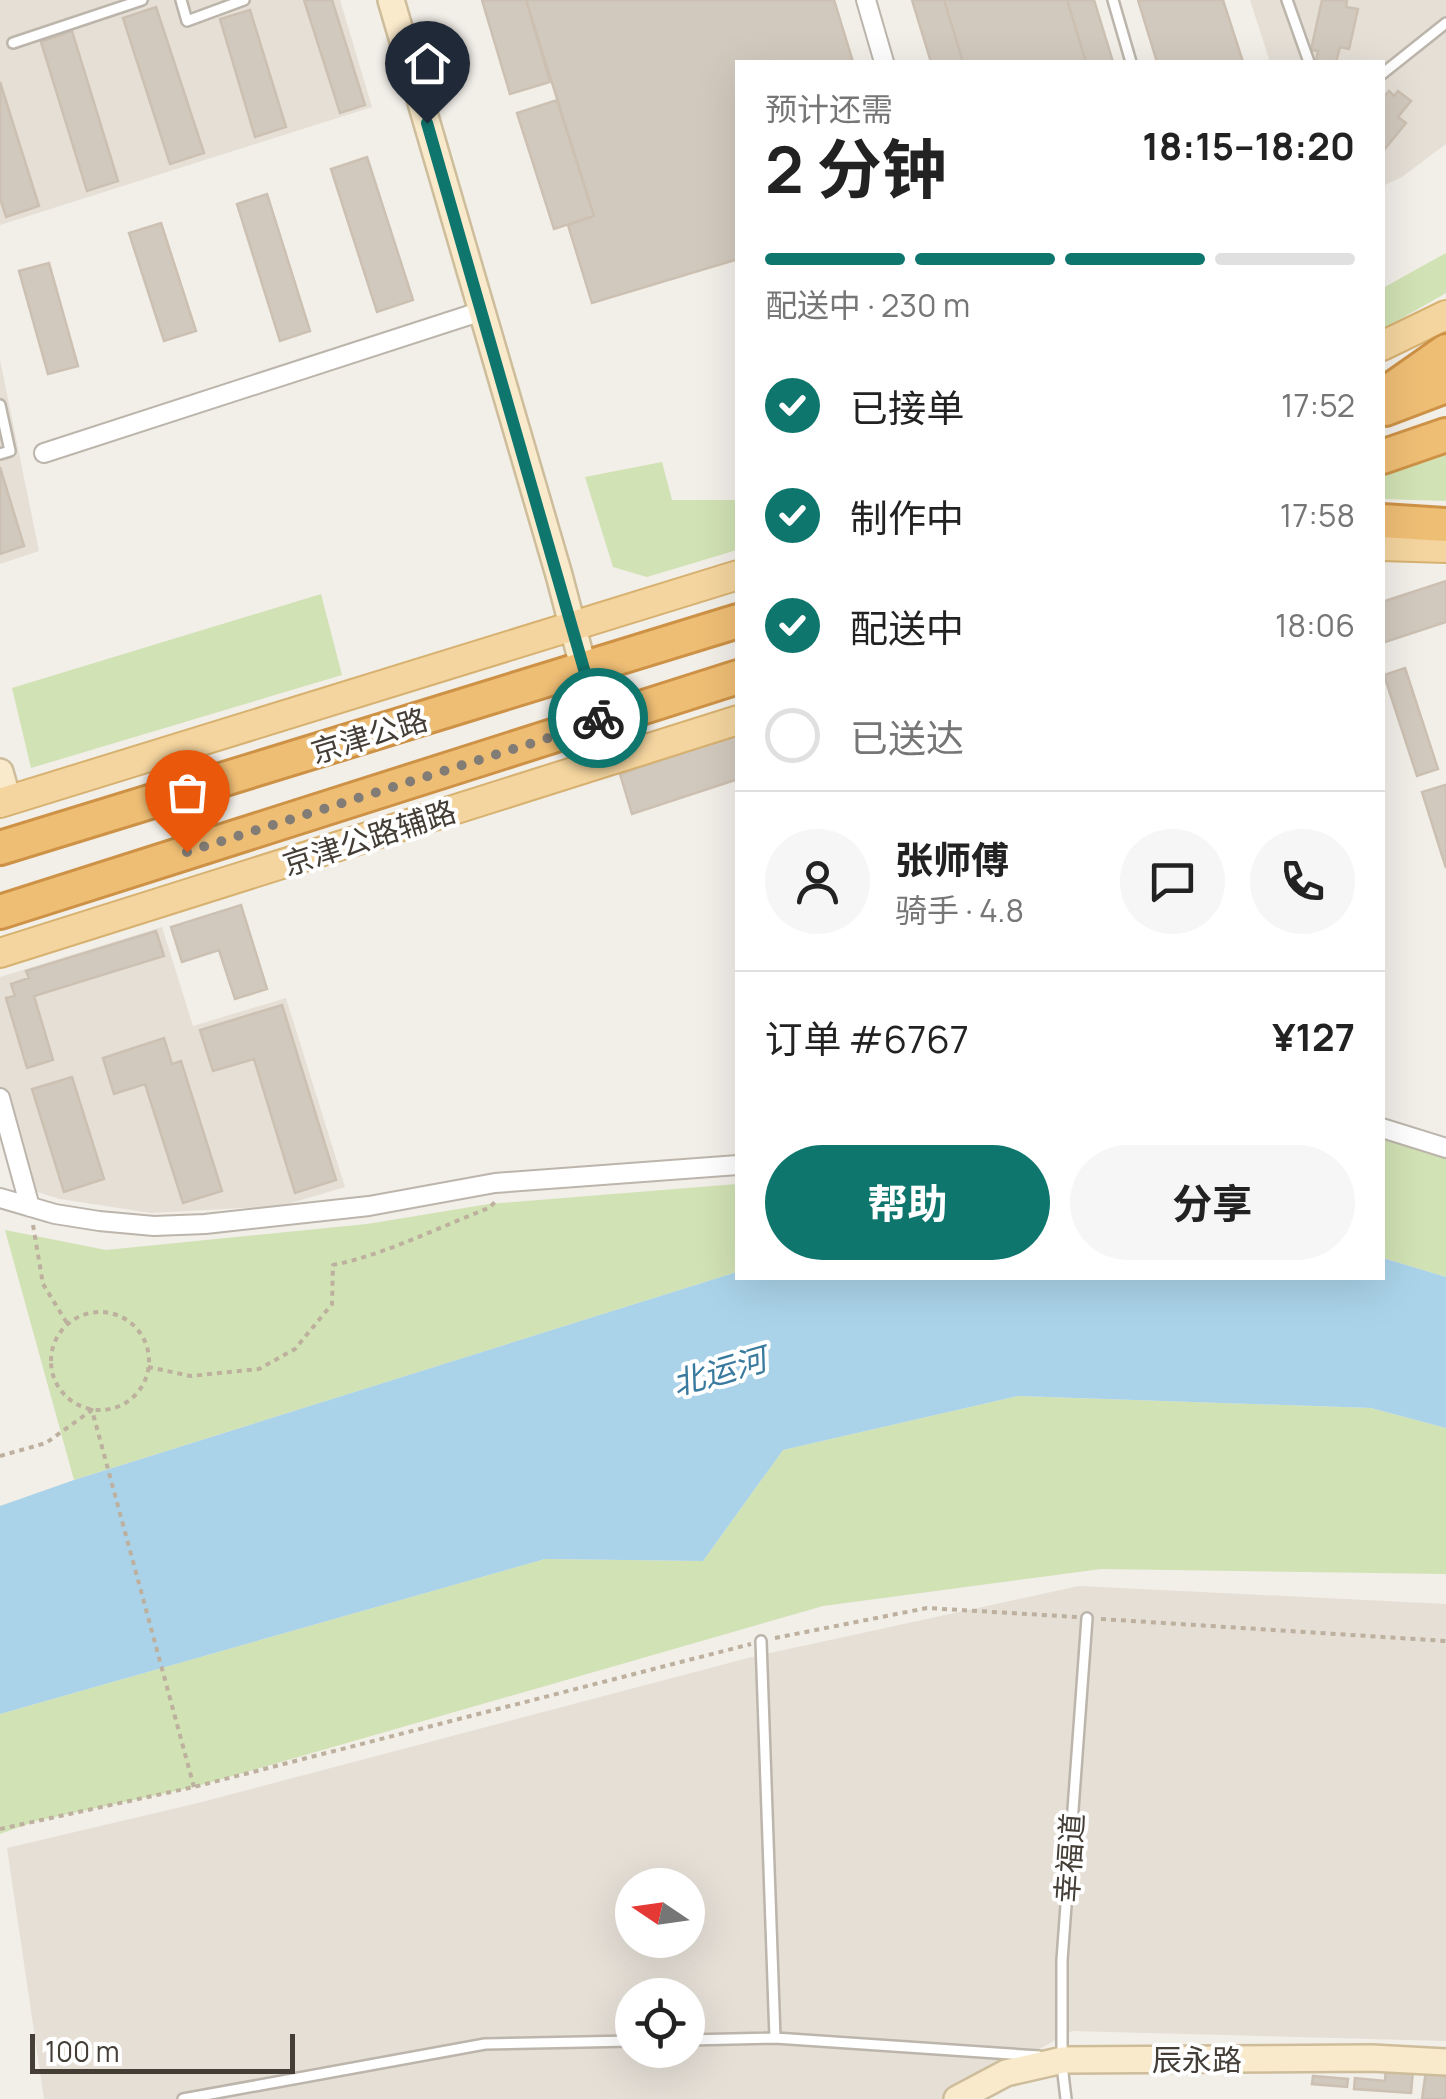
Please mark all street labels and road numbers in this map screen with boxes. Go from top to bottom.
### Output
street label: 京津公路 [306,698,432,772]
street label: 京津公路辅路 [277,790,461,884]
street label: 幸福道 [1045,1812,1093,1904]
street label: 辰永路 [1152,2039,1242,2080]

